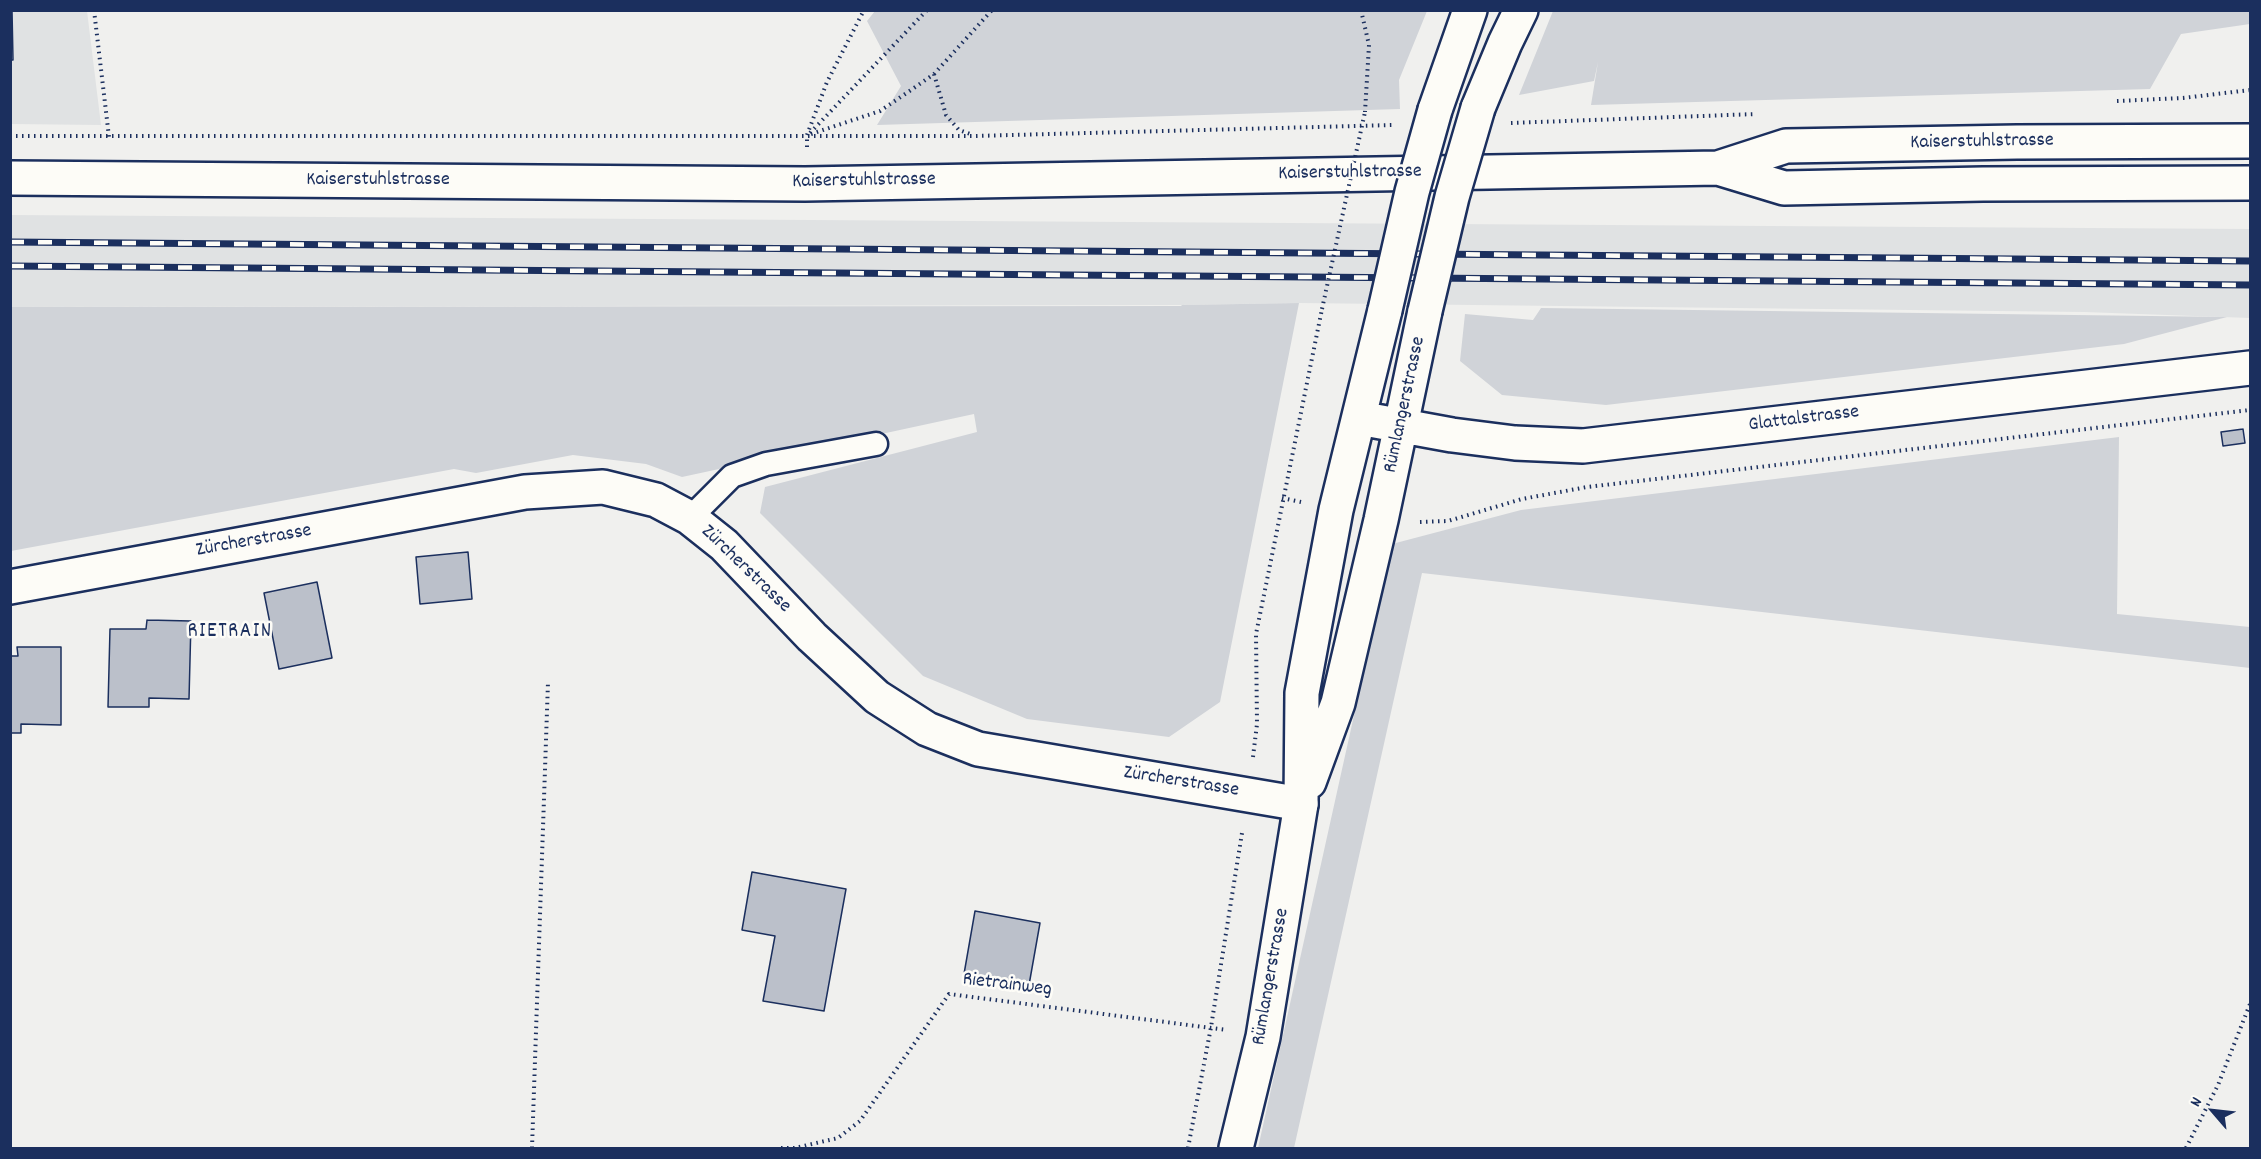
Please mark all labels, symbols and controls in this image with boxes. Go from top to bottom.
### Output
street label: Kaiserstuhlstrasse [1910,130,2054,156]
street label: Kaiserstuhlstrasse [1278,161,1422,187]
street label: Kaiserstuhlstrasse [306,169,450,193]
street label: Kaiserstuhlstrasse [792,169,936,195]
street label: Rümlangerstrasse [1380,335,1432,475]
street label: Glattalstrasse [1747,401,1861,439]
street label: Zürcherstrasse [195,520,313,564]
street label: Zürcherstrasse [695,521,795,619]
district label: RIETRAIN [187,620,273,646]
street label: Zürcherstrasse [1122,762,1240,804]
street label: Rümlangerstrasse [1248,907,1296,1047]
street label: Rietrainweg [961,969,1053,1003]
north arrow [2183,1081,2243,1141]
text: N [2185,1093,2209,1111]

